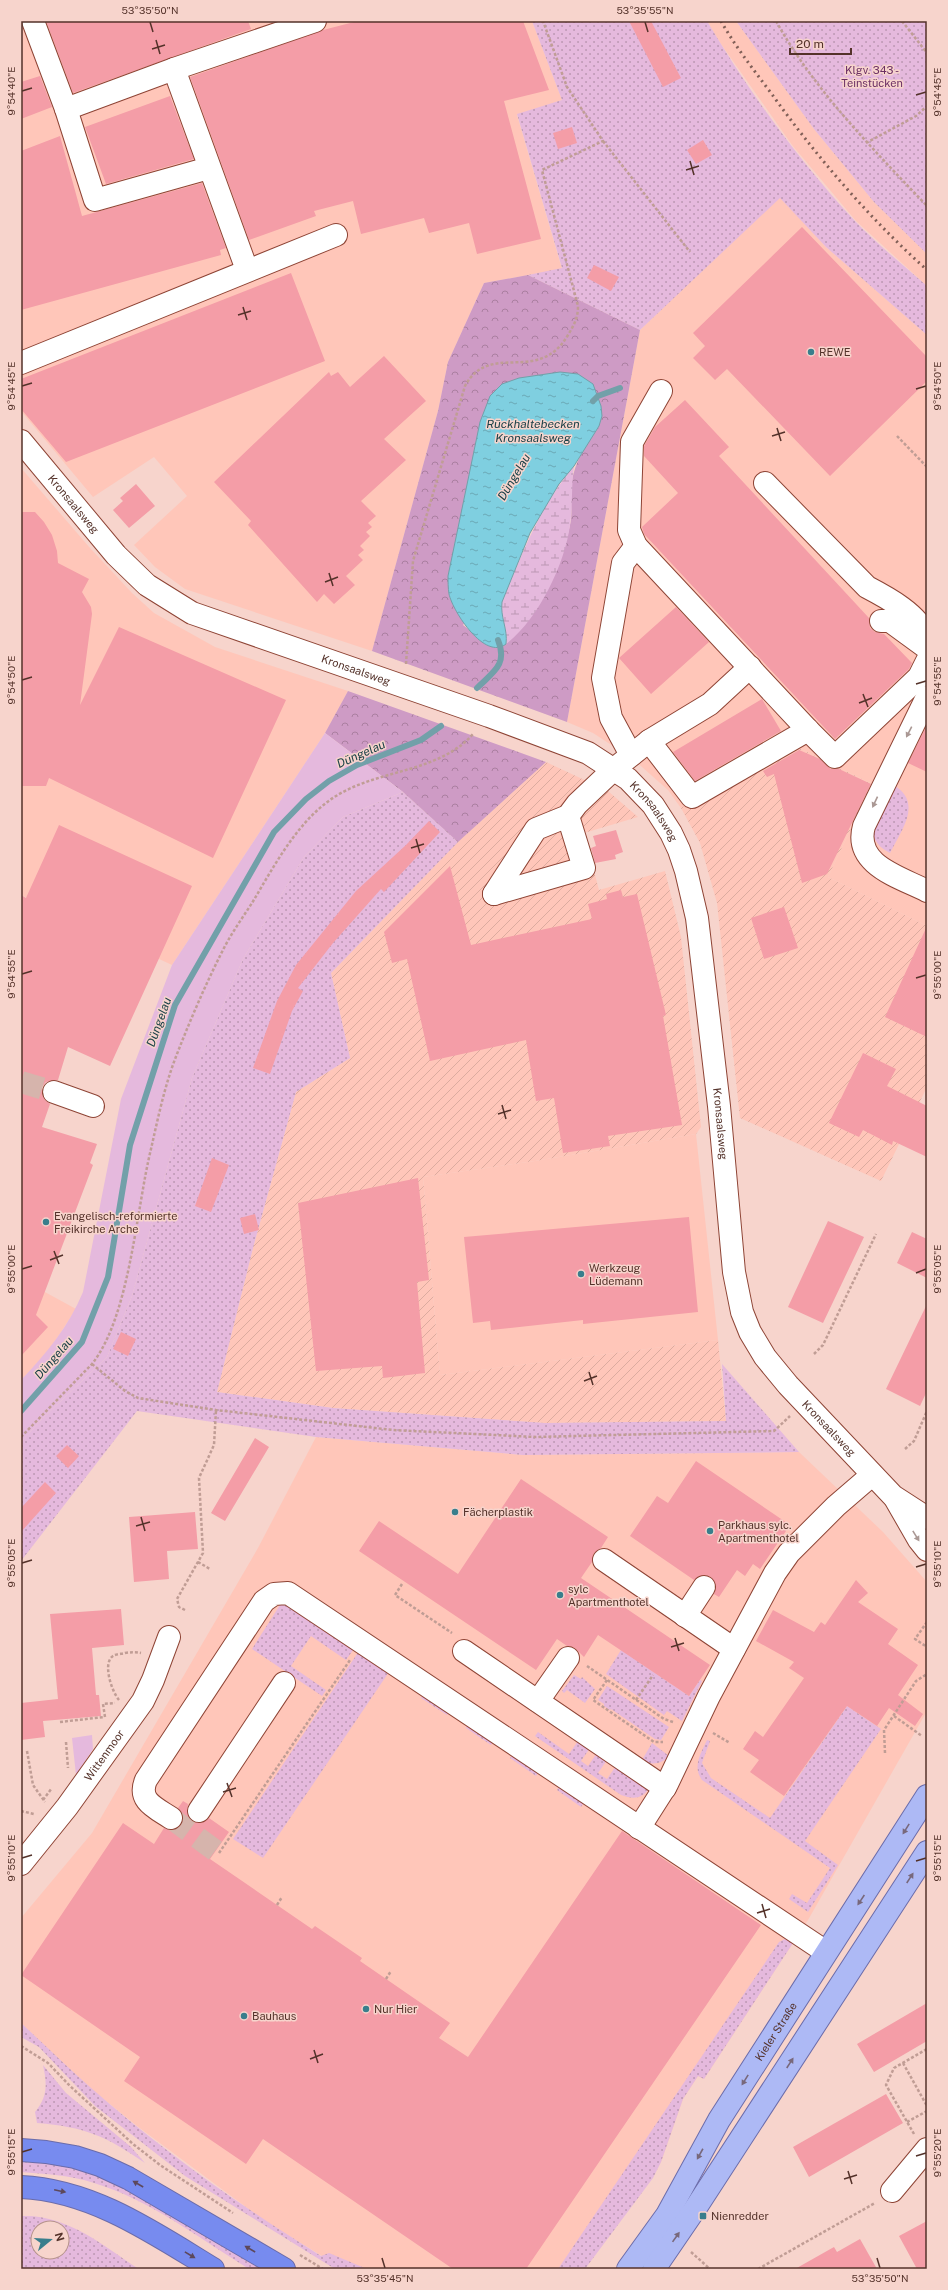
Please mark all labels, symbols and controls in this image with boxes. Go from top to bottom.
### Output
text: 53°35'50"N [122,4,178,16]
text: 53°35'55"N [616,4,674,16]
scale bar [790,30,851,56]
text: 20 m [796,37,824,51]
park label: Klgv. 343 - Teinstücken [841,64,903,89]
text: 9°54'40"E [5,67,17,115]
text: 9°54'45"E [931,67,943,117]
place label: REWE [819,346,851,358]
marker: REWE [806,347,816,357]
text: 9°54'45"E [5,361,17,411]
text: 9°54'50"E [931,361,943,411]
water label: Rückhaltebecken Kronsaalsweg [486,417,580,445]
water label: Düngelau [495,451,533,503]
street label: Kronsaalsweg [46,472,101,536]
street label: Kronsaalsweg [320,652,392,687]
text: 9°54'50"E [5,655,17,705]
text: 9°54'55"E [931,656,943,706]
one-way arrow [906,726,913,737]
water label: Düngelau [335,737,388,771]
street label: Kronsaalsweg [628,779,680,843]
one-way arrow [872,796,878,807]
text: 9°54'55"E [5,949,17,999]
text: 9°55'00"E [931,951,943,999]
water label: Düngelau [144,995,174,1049]
street label: Kronsaalsweg [711,1087,730,1160]
place label: Evangelisch-reformierte Freikirche Arche [54,1210,177,1235]
marker: Evangelisch-reformierte Freikirche Arche [41,1217,51,1227]
text: 9°55'05"E [931,1244,943,1294]
text: 9°55'00"E [5,1245,17,1293]
place label: Werkzeug Lüdemann [589,1262,643,1287]
marker: Werkzeug Lüdemann [576,1269,586,1279]
water label: Düngelau [32,1334,76,1382]
street label: Kronsaalsweg [800,1398,858,1459]
place label: Fächerplastik [463,1506,533,1518]
marker: Fächerplastik [450,1507,460,1517]
place label: Parkhaus sylc. Apartmenthotel [718,1519,799,1544]
marker: Parkhaus sylc. Apartmenthotel [705,1526,715,1536]
one-way arrow [913,1530,920,1541]
text: 9°55'05"E [5,1538,17,1588]
text: 9°55'10"E [931,1541,943,1587]
place label: sylc Apartmenthotel [568,1583,649,1608]
marker: sylc Apartmenthotel [555,1590,565,1600]
street label: Wittenmoor [82,1727,127,1783]
one-way arrow [903,1823,910,1835]
text: 9°55'15"E [931,1834,943,1882]
text: 9°55'10"E [5,1835,17,1881]
one-way arrow [906,1873,914,1883]
one-way arrow [857,1894,865,1905]
street label: Kieler Straße [753,2000,799,2063]
place label: Nur Hier [374,2003,417,2015]
marker: Nur Hier [361,2004,371,2014]
place label: Bauhaus [252,2010,297,2022]
marker: Bauhaus [239,2011,249,2021]
one-way arrow [786,2058,794,2068]
one-way arrow [741,2074,749,2085]
text: 9°55'15"E [5,2128,17,2176]
text: 9°55'20"E [931,2129,943,2177]
one-way arrow [697,2148,704,2160]
one-way arrow [132,2180,144,2187]
one-way arrow [53,2189,66,2195]
place label: Nienredder [711,2210,769,2222]
marker: Nienredder [698,2211,708,2221]
north arrow [30,2220,70,2260]
text: N [52,2231,67,2243]
one-way arrow [672,2231,680,2242]
one-way arrow [244,2246,256,2253]
one-way arrow [185,2251,195,2259]
text: 53°35'45"N [357,2272,413,2284]
text: 53°35'50"N [852,2272,908,2284]

